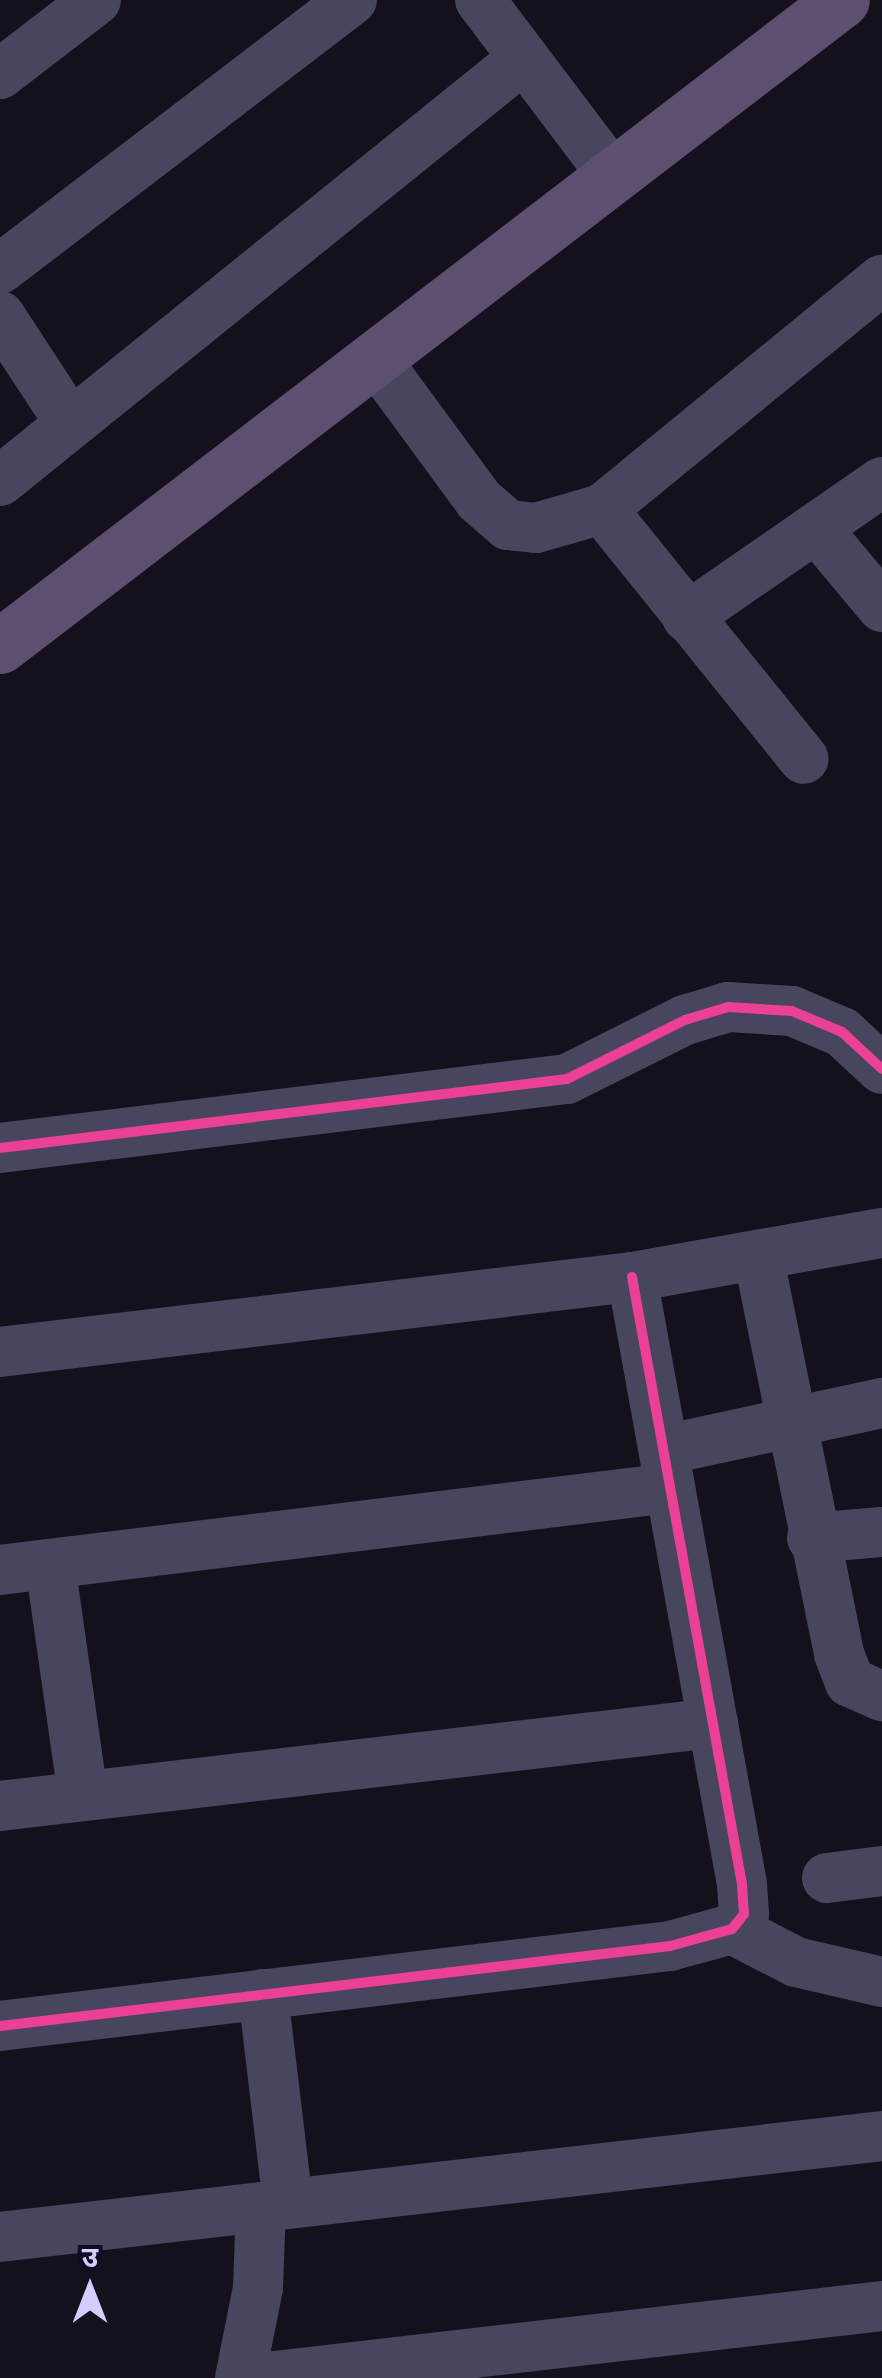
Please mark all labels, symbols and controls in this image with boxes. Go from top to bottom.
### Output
north arrow [40,2238,140,2338]
text: उ [82,2241,98,2275]

